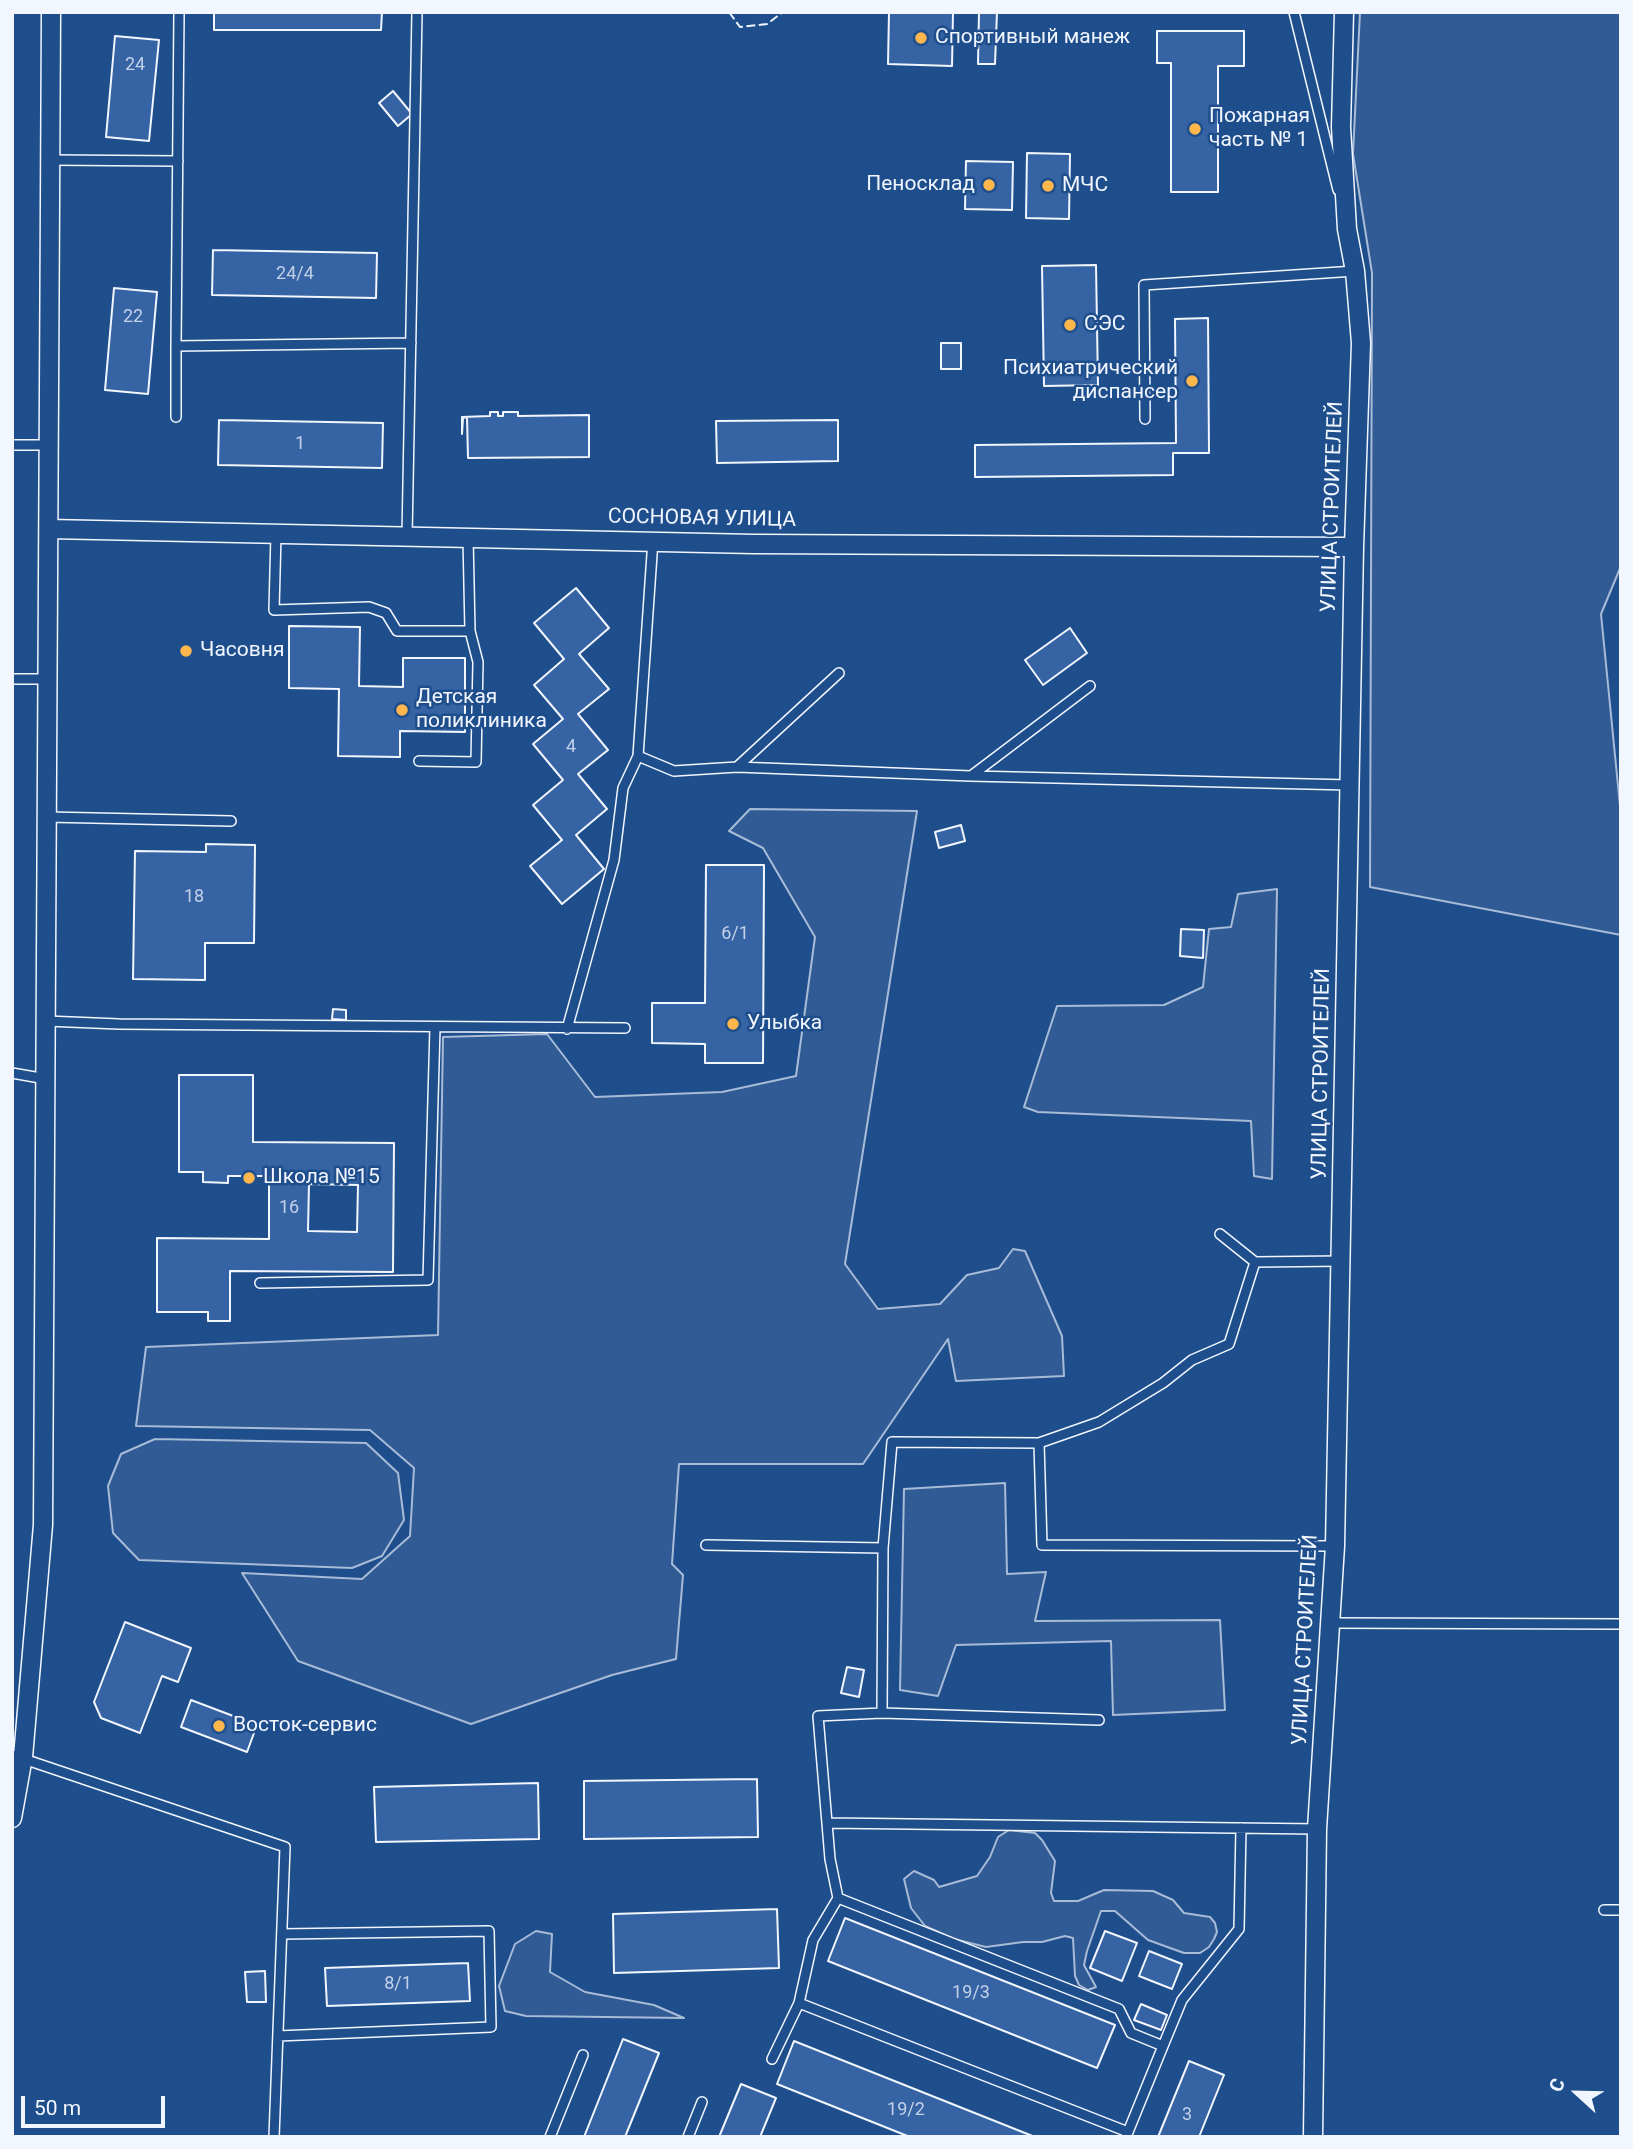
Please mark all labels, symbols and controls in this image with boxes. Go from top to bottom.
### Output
place label: Спортивный манеж [935,25,1130,51]
marker: Спортивный манеж [913,30,929,46]
house number: 24 [125,54,145,76]
place label: Пожарная часть № 1 [1209,104,1310,154]
marker: Пожарная часть № 1 [1187,121,1203,137]
place label: Пеносклад [866,172,975,198]
place label: МЧС [1062,173,1108,199]
marker: Пеносклад [981,177,997,193]
marker: МЧС [1040,178,1056,194]
house number: 24/4 [276,263,314,285]
house number: 22 [123,306,143,328]
place label: СЭС [1084,312,1125,338]
marker: СЭС [1062,317,1078,333]
place label: Психиатрический диспансер [1003,356,1178,406]
marker: Психиатрический диспансер [1184,373,1200,389]
street label: УЛИЦА СТРОИТЕЛЕЙ [1317,401,1349,613]
house number: 1 [295,433,305,455]
street label: СОСНОВАЯ УЛИЦА [608,505,796,533]
place label: Часовня [200,638,284,664]
marker: Часовня [178,643,194,659]
place label: Детская поликлиника [416,685,547,735]
marker: Детская поликлиника [394,702,410,718]
house number: 4 [566,736,576,758]
house number: 18 [184,886,204,908]
house number: 6/1 [721,923,749,945]
street label: УЛИЦА СТРОИТЕЛЕЙ [1308,968,1336,1180]
place label: Улыбка [747,1011,822,1037]
marker: Улыбка [725,1016,741,1032]
place label: Школа №15 [263,1165,380,1191]
marker: Школа №15 [241,1170,257,1186]
house number: 16 [279,1197,299,1219]
street label: УЛИЦА СТРОИТЕЛЕЙ [1288,1534,1324,1746]
place label: Восток-сервис [233,1713,377,1739]
marker: Восток-сервис [211,1718,227,1734]
house number: 8/1 [384,1973,412,1995]
house number: 19/3 [952,1982,990,2004]
north arrow [1542,2058,1612,2128]
text: С [1544,2075,1570,2095]
scale bar [24,2082,168,2126]
text: 50 m [34,2096,81,2120]
house number: 19/2 [887,2099,925,2121]
house number: 3 [1182,2104,1192,2126]

